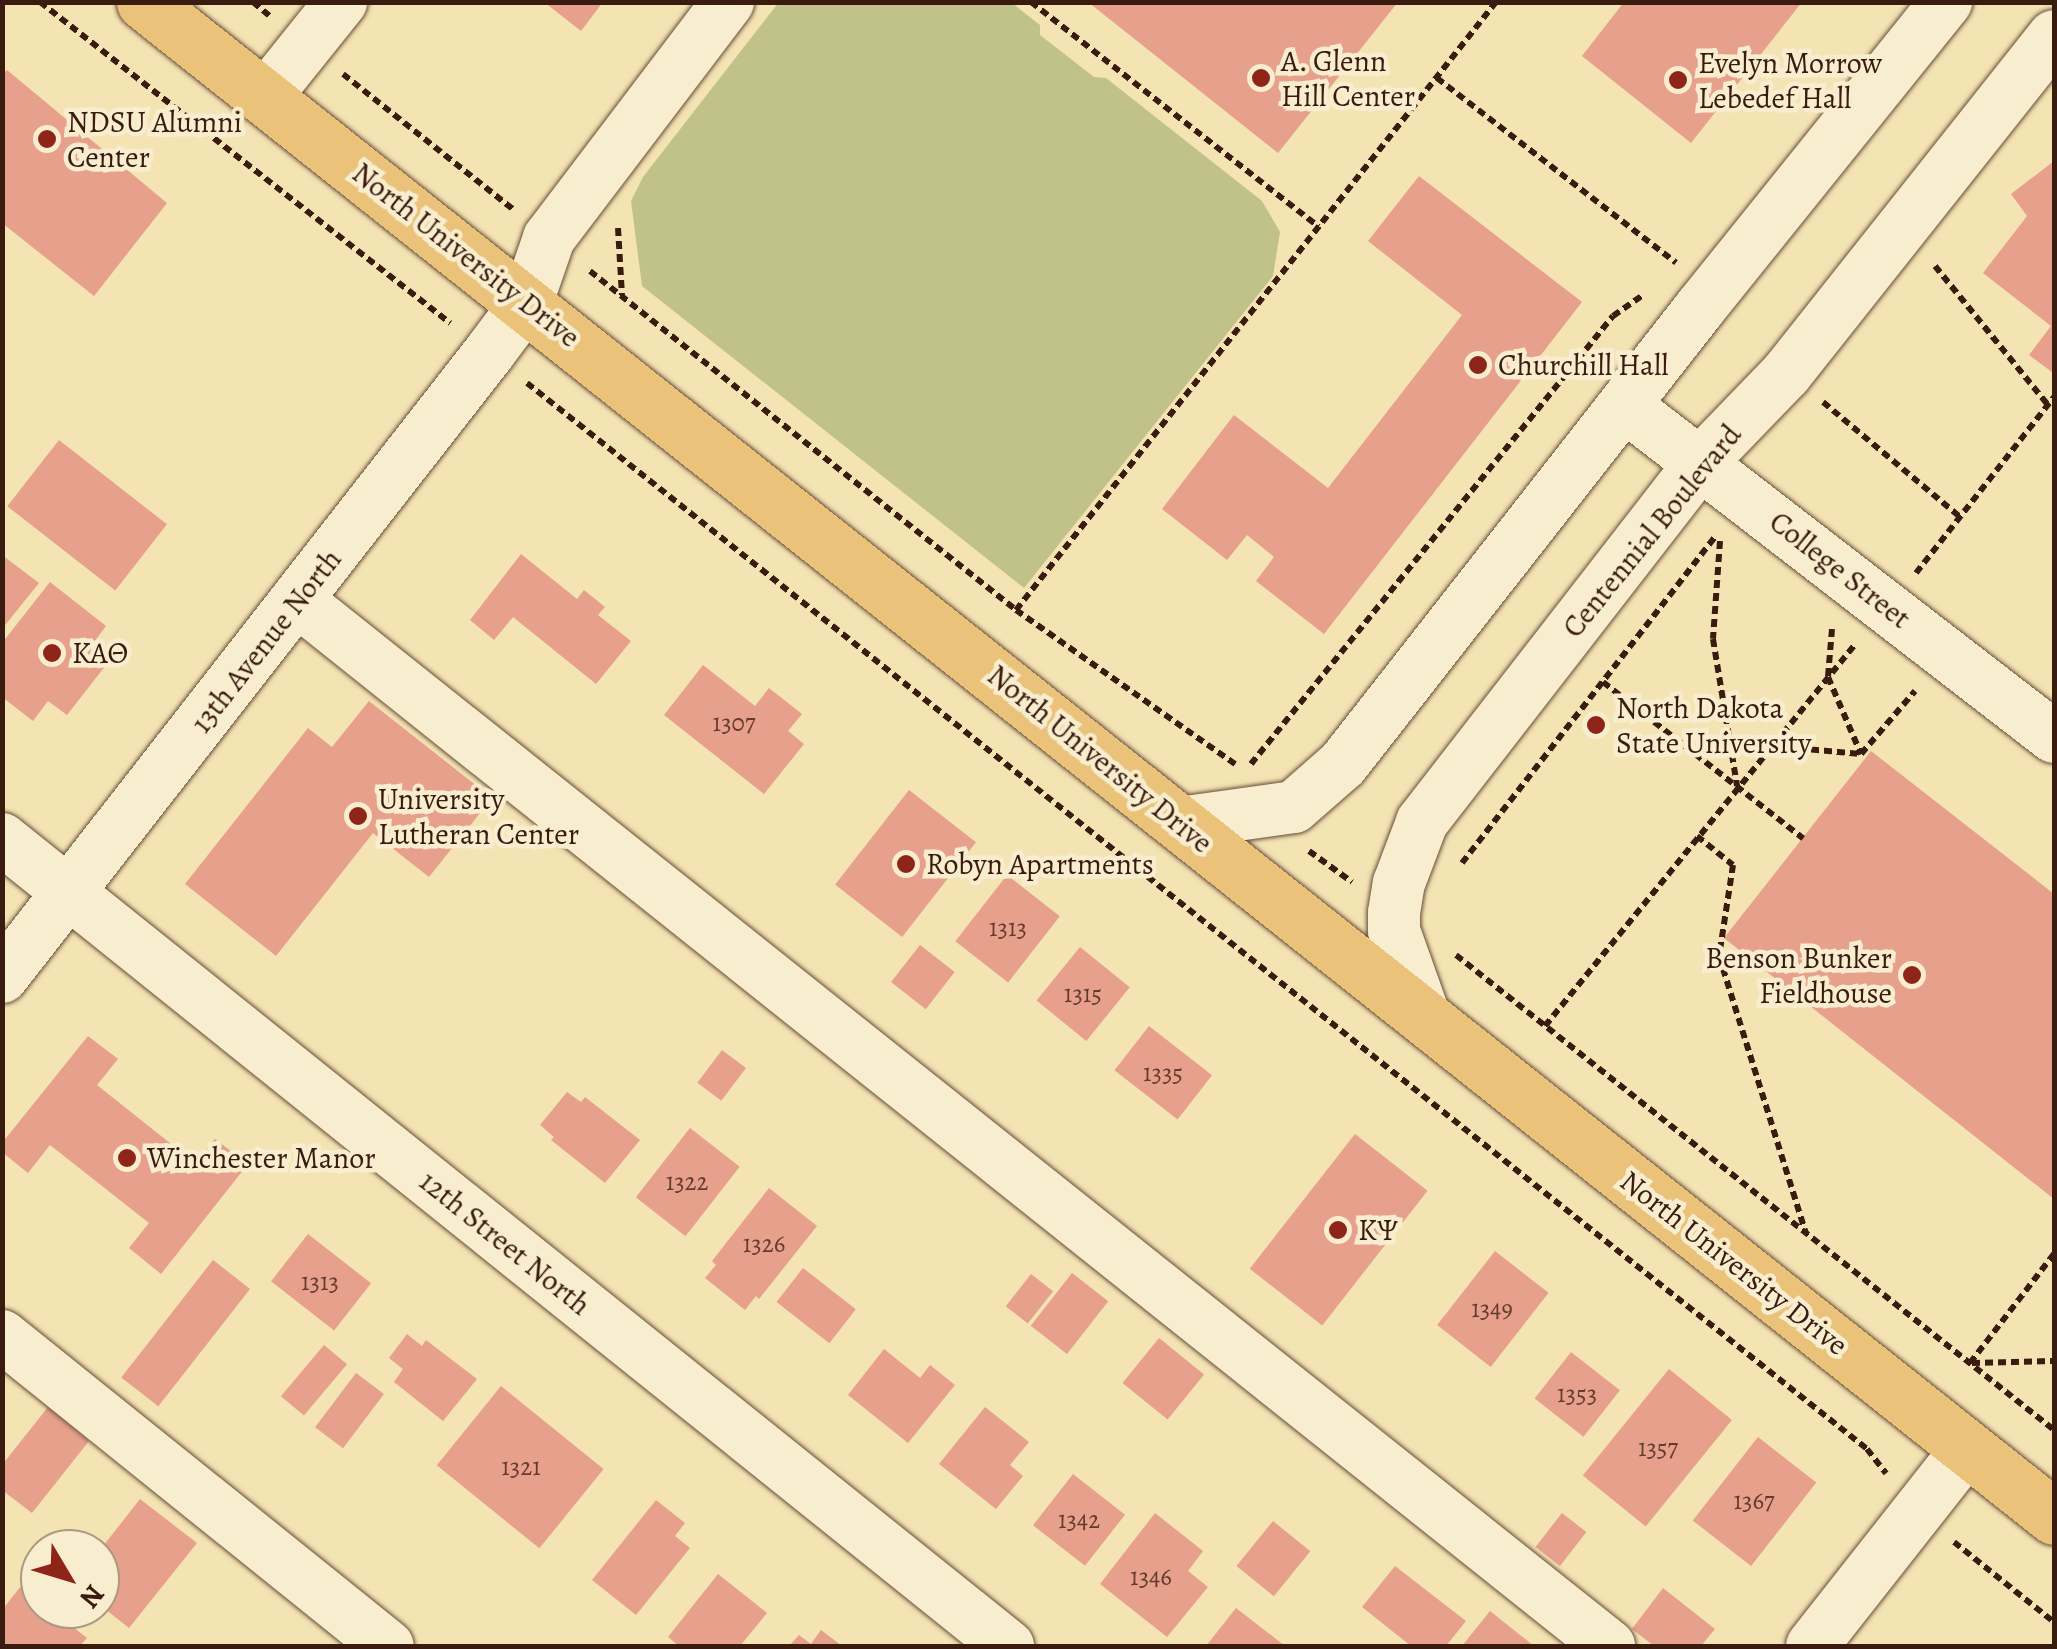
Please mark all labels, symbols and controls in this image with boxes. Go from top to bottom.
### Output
place label: A. Glenn Hill Center [1281,43,1415,114]
place label: Evelyn Morrow Lebedef Hall [1698,45,1882,116]
marker: A. Glenn Hill Center [1250,67,1272,89]
marker: Evelyn Morrow Lebedef Hall [1667,69,1689,91]
place label: NDSU Alumni Center [67,104,242,174]
marker: NDSU Alumni Center [36,128,58,150]
street label: North University Drive [345,155,587,355]
place label: Churchill Hall [1498,347,1669,383]
marker: Churchill Hall [1467,354,1489,376]
street label: Centennial Boulevard [1555,417,1749,645]
street label: College Street [1762,504,1918,636]
street label: 13th Avenue North [183,542,349,740]
place label: ΚΑΘ [72,635,128,671]
marker: ΚΑΘ [41,642,63,664]
street label: North University Drive [980,657,1220,861]
place label: North Dakota State University [1616,690,1811,760]
house number: 1307 [713,708,755,738]
marker: North Dakota State University [1585,714,1607,736]
place label: University Lutheran Center [378,781,579,852]
marker: University Lutheran Center [347,805,369,827]
place label: Robyn Apartments [926,846,1154,882]
marker: Robyn Apartments [895,853,917,875]
house number: 1313 [989,913,1027,943]
place label: Benson Bunker Fieldhouse [1705,940,1892,1010]
marker: Benson Bunker Fieldhouse [1901,964,1923,986]
house number: 1315 [1064,979,1102,1009]
house number: 1335 [1143,1058,1183,1088]
place label: Winchester Manor [147,1140,376,1176]
marker: Winchester Manor [116,1147,138,1169]
street label: 12th Street North [412,1163,598,1323]
street label: North University Drive [1613,1163,1855,1363]
house number: 1322 [666,1167,708,1197]
place label: ΚΨ [1358,1212,1398,1248]
marker: ΚΨ [1327,1219,1349,1241]
house number: 1326 [743,1229,785,1259]
house number: 1313 [301,1267,339,1297]
house number: 1349 [1471,1294,1513,1324]
house number: 1353 [1557,1379,1597,1409]
house number: 1357 [1638,1433,1678,1463]
house number: 1321 [501,1452,541,1482]
house number: 1367 [1734,1486,1774,1516]
house number: 1342 [1058,1505,1100,1535]
north arrow [20,1529,120,1629]
house number: 1346 [1130,1562,1172,1592]
text: N [71,1577,113,1616]

